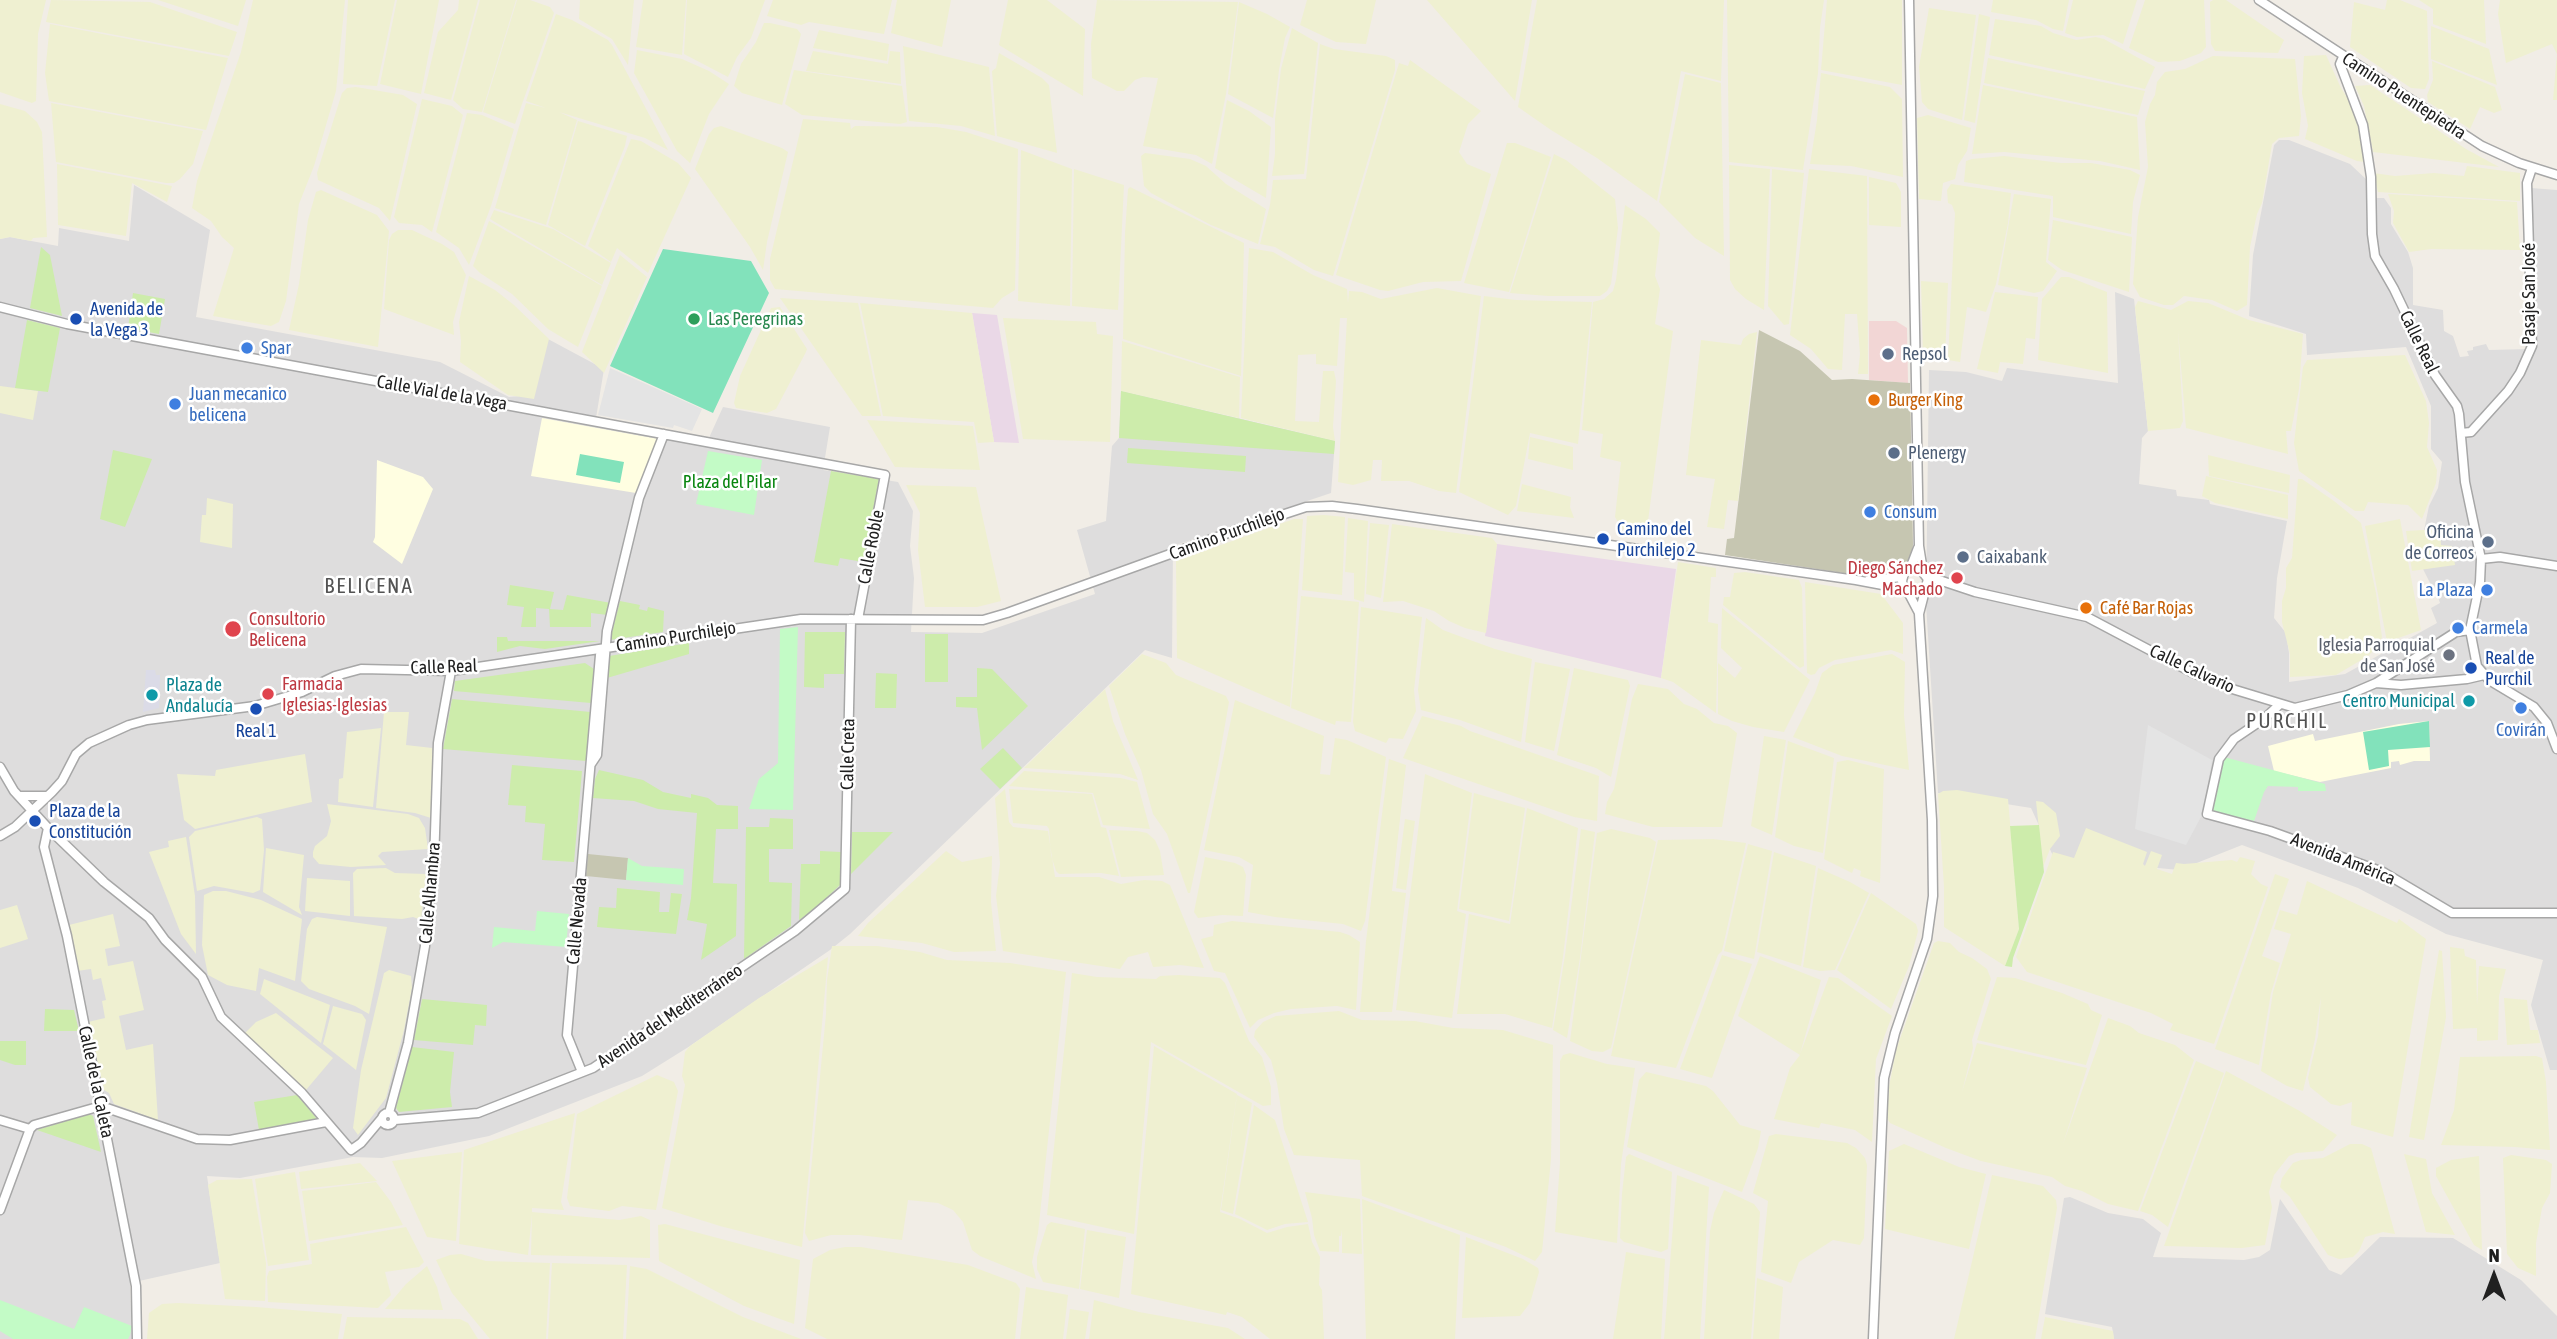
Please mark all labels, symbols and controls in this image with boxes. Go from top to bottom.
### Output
street label: Camino Puentepiedra [2338,48,2470,144]
street label: Pasaje San José [2518,243,2540,345]
place label: Avenida de la Vega 3 [90,298,163,340]
street label: Calle Real [2395,307,2443,377]
place label: Las Peregrinas [708,308,803,330]
marker: Avenida de la Vega 3 [68,311,84,327]
marker: Las Peregrinas [686,311,702,327]
place label: Spar [261,337,291,359]
marker: Spar [239,340,255,356]
place label: Repsol [1902,343,1947,365]
marker: Repsol [1880,346,1896,362]
street label: Calle Vial de la Vega [375,371,509,415]
place label: Juan mecanico belicena [189,383,287,426]
place label: Burger King [1888,389,1963,411]
marker: Burger King [1866,392,1882,408]
marker: Juan mecanico belicena [167,396,183,412]
place label: Plenergy [1908,442,1966,464]
marker: Plenergy [1886,445,1902,461]
park label: Plaza del Pilar [683,471,777,493]
place label: Consum [1884,501,1937,523]
street label: Camino Purchilejo [1166,503,1288,565]
marker: Consum [1862,504,1878,520]
street label: Calle Roble [853,508,889,586]
place label: Camino del Purchilejo 2 [1617,518,1696,560]
place label: Oficina de Correos [2405,521,2474,564]
marker: Camino del Purchilejo 2 [1595,531,1611,547]
marker: Oficina de Correos [2480,534,2496,550]
place label: Caixabank [1977,546,2047,568]
marker: Caixabank [1955,549,1971,565]
place label: Diego Sánchez Machado [1848,557,1943,600]
marker: Diego Sánchez Machado [1949,570,1965,586]
district label: BELICENA [325,573,413,599]
place label: La Plaza [2418,579,2473,601]
marker: La Plaza [2479,582,2495,598]
place label: Café Bar Rojas [2100,597,2193,619]
marker: Café Bar Rojas [2078,600,2094,616]
place label: Consultorio Belicena [249,608,325,650]
street label: Camino Purchilejo [615,617,737,657]
place label: Carmela [2472,617,2528,639]
marker: Consultorio Belicena [223,619,243,639]
marker: Carmela [2450,620,2466,636]
place label: Iglesia Parroquial de San José [2318,634,2435,676]
street label: Calle Calvario [2146,640,2238,698]
marker: Iglesia Parroquial de San José [2441,647,2457,663]
place label: Real de Purchil [2485,647,2534,690]
street label: Calle Real [410,655,478,679]
marker: Real de Purchil [2463,660,2479,676]
place label: Farmacia Iglesias-Iglesias [282,673,387,716]
place label: Plaza de Andalucía [166,674,233,716]
marker: Farmacia Iglesias-Iglesias [260,686,276,702]
marker: Plaza de Andalucía [144,687,160,703]
place label: Centro Municipal [2342,690,2455,712]
marker: Centro Municipal [2461,693,2477,709]
marker: Covirán [2513,700,2529,716]
marker: Real 1 [248,701,264,717]
district label: PURCHIL [2247,708,2327,734]
street label: Calle Creta [837,718,859,790]
place label: Covirán [2496,719,2546,741]
place label: Real 1 [235,720,277,742]
place label: Plaza de la Constitución [49,800,132,842]
marker: Plaza de la Constitución [27,813,43,829]
street label: Avenida América [2288,828,2398,890]
street label: Calle Alhambra [415,841,445,945]
street label: Calle Nevada [562,876,592,966]
street label: Avenida del Mediterráneo [593,959,747,1073]
street label: Calle de la Caleta [74,1024,118,1140]
north arrow [2459,1241,2529,1311]
text: N [2488,1244,2500,1266]

